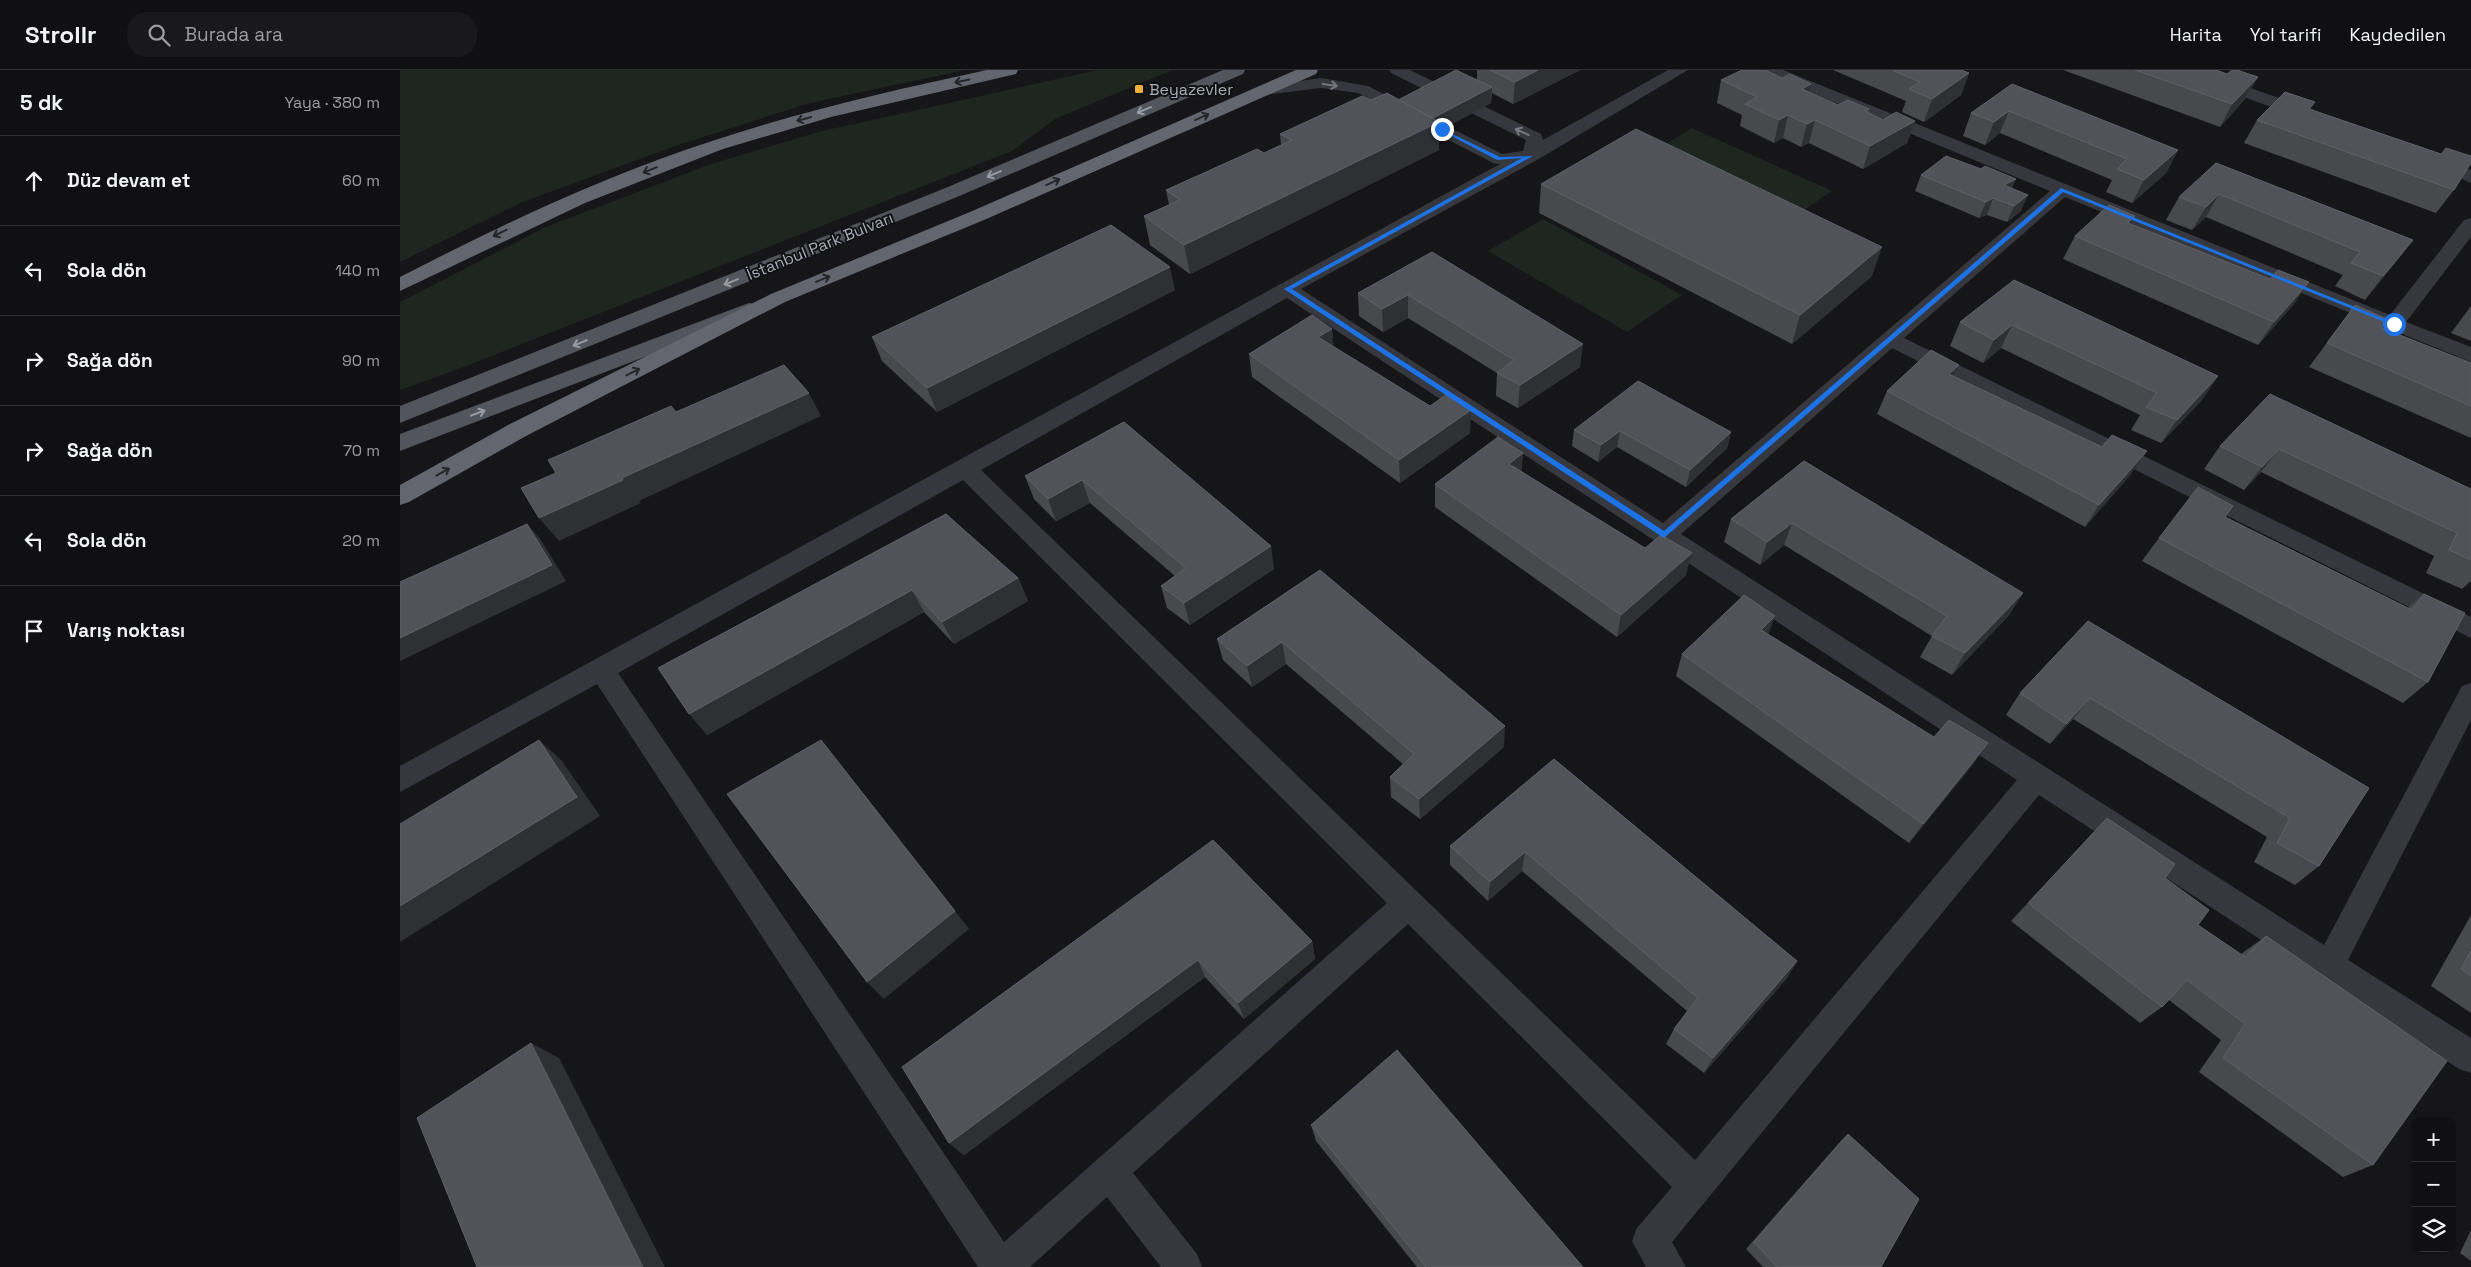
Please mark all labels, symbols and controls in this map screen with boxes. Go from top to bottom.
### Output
search box [127,12,477,57]
text: Strollr [25,19,97,50]
icon: search [145,21,173,49]
text: Burada ara [185,22,283,47]
text: Harita [2170,23,2222,46]
text: Yol tarifi [2250,23,2322,46]
text: Kaydedilen [2350,23,2446,46]
one-way arrow [954,76,970,86]
place label: Beyazevler [1149,79,1233,100]
one-way arrow [1322,80,1338,90]
marker: Beyazevler [1133,83,1145,95]
text: 5 dk [20,89,63,116]
text: Yaya · 380 m [285,92,380,113]
one-way arrow [1137,106,1152,115]
one-way arrow [1194,112,1209,122]
one-way arrow [797,114,813,124]
route end [1431,118,1454,141]
one-way arrow [1515,127,1530,137]
one-way arrow [643,166,658,175]
icon: ahead [20,167,48,195]
text: Düz devam et [67,168,190,193]
text: 60 m [342,170,380,191]
one-way arrow [987,170,1002,180]
one-way arrow [1045,177,1060,187]
street label: İstanbul Park Bulvarı [744,207,896,285]
one-way arrow [493,229,508,238]
icon: left [20,257,48,285]
text: Sola dön [67,258,146,283]
text: 140 m [335,260,380,281]
one-way arrow [815,274,830,284]
one-way arrow [723,278,739,287]
route start [2383,313,2406,336]
one-way arrow [573,338,588,348]
icon: right [20,347,48,375]
text: Sağa dön [67,348,153,373]
text: 90 m [342,350,380,371]
one-way arrow [625,367,640,376]
one-way arrow [470,408,485,417]
icon: right [20,437,48,465]
text: Sağa dön [67,438,153,463]
text: 70 m [343,440,380,461]
one-way arrow [435,467,450,477]
icon: left [20,527,48,555]
text: Sola dön [67,528,146,553]
text: 20 m [342,530,380,551]
icon: arrive [20,617,48,645]
text: Varış noktası [67,618,185,643]
map controls [2411,1117,2456,1252]
button: + [2411,1117,2456,1162]
button: − [2411,1162,2456,1207]
button: layers [2411,1207,2456,1252]

